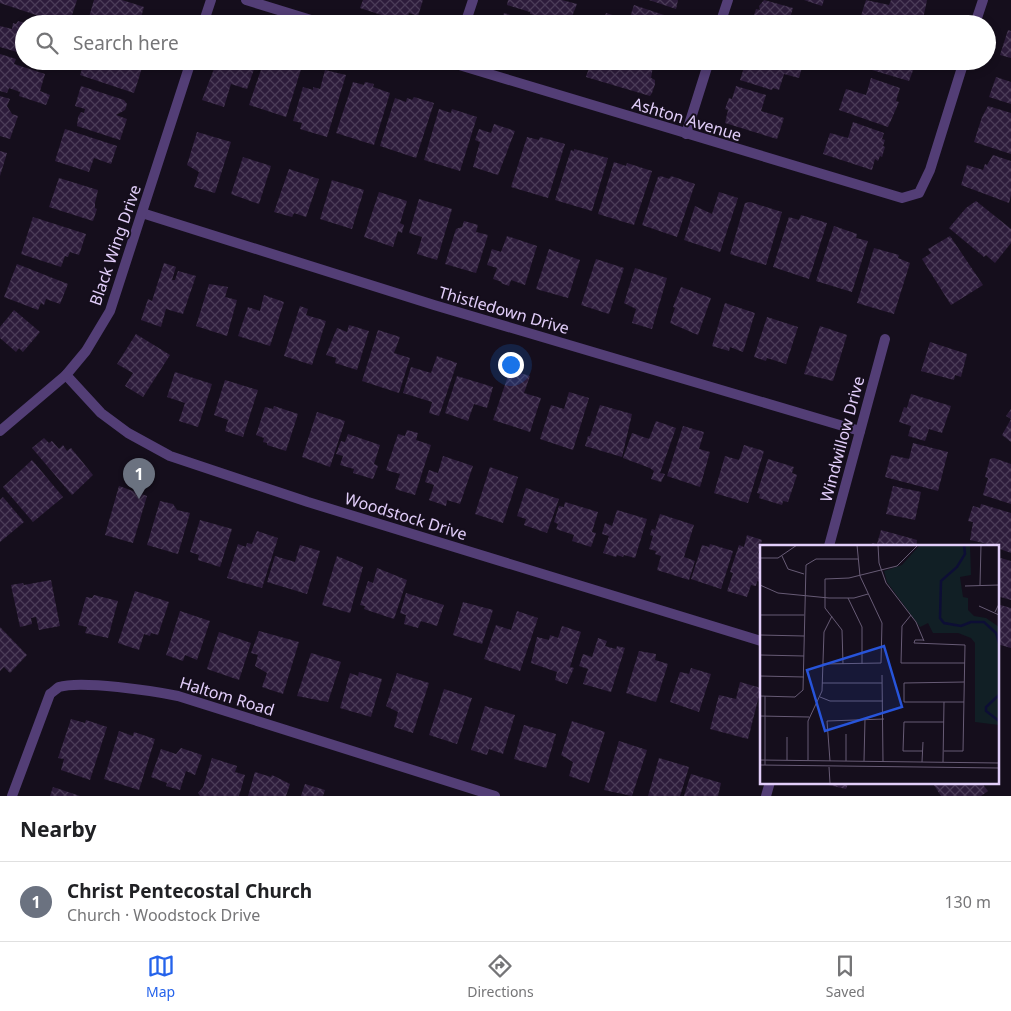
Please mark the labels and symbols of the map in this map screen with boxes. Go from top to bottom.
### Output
street label: Ashton Avenue [630,92,744,146]
street label: Black Wing Drive [84,182,146,308]
street label: Thistledown Drive [436,281,572,339]
your location [498,352,524,378]
street label: Windwillow Drive [815,374,869,504]
pin: 1 [123,458,155,499]
street label: Woodstock Drive [342,487,470,545]
inset map [760,545,998,784]
street label: Haltom Road [177,671,277,721]

